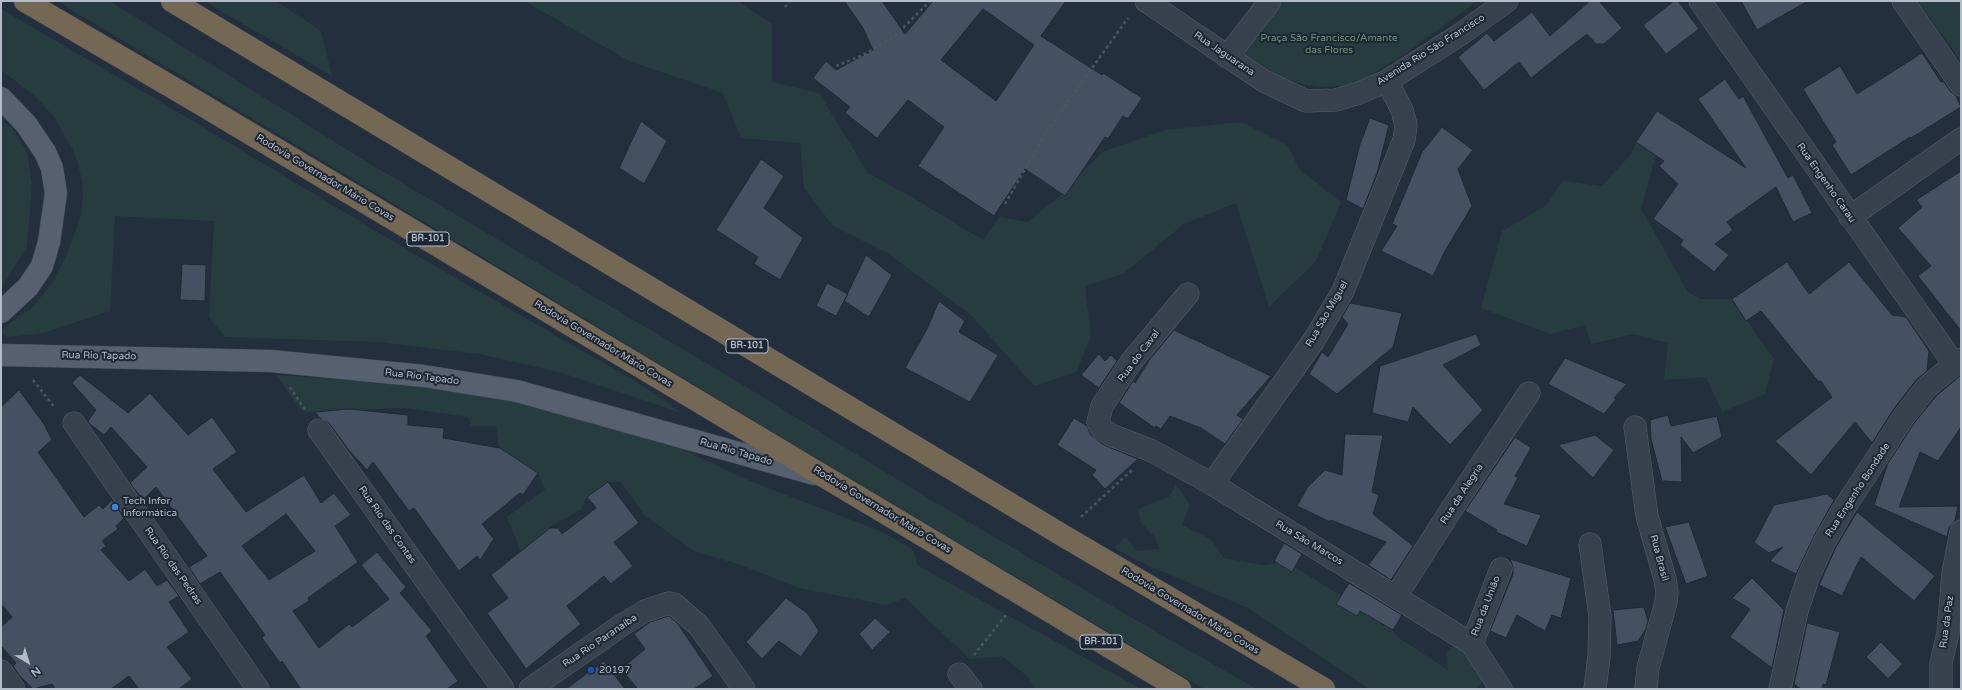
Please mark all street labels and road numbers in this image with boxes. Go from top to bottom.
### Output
street label: Avenida Rio São Francisco [1375,12,1487,88]
street label: Rua Jaguarana [1191,29,1257,79]
street label: Rodovia Governador Mário Covas [254,132,396,224]
street label: Rua Engenho Carau [1794,141,1858,225]
road number: BR-101 [407,232,449,246]
street label: Rua São Miguel [1303,279,1351,349]
street label: Rodovia Governador Mário Covas [532,298,674,390]
street label: Rua do Caval [1115,328,1163,384]
road number: BR-101 [726,339,768,353]
street label: Rua Rio Tapado [61,349,137,363]
street label: Rua Rio Tapado [384,366,460,388]
street label: Rua Rio Tapado [698,436,774,468]
street label: Rua Engenho Bondade [1823,441,1893,539]
street label: Rua da Alegria [1438,461,1486,527]
street label: Rodovia Governador Mário Covas [811,464,953,556]
street label: Rua Rio das Contas [356,484,418,566]
street label: Rua São Marcos [1273,518,1345,568]
street label: Rua Rio das Pedras [142,525,204,607]
street label: Rua Brasil [1647,533,1671,583]
street label: Rodovia Governador Mário Covas [1119,565,1261,657]
street label: Rua da União [1469,574,1503,638]
street label: Rua da Paz [1937,595,1957,649]
street label: Rua Rio Paranaíba [560,612,640,670]
road number: BR-101 [1080,635,1122,649]

